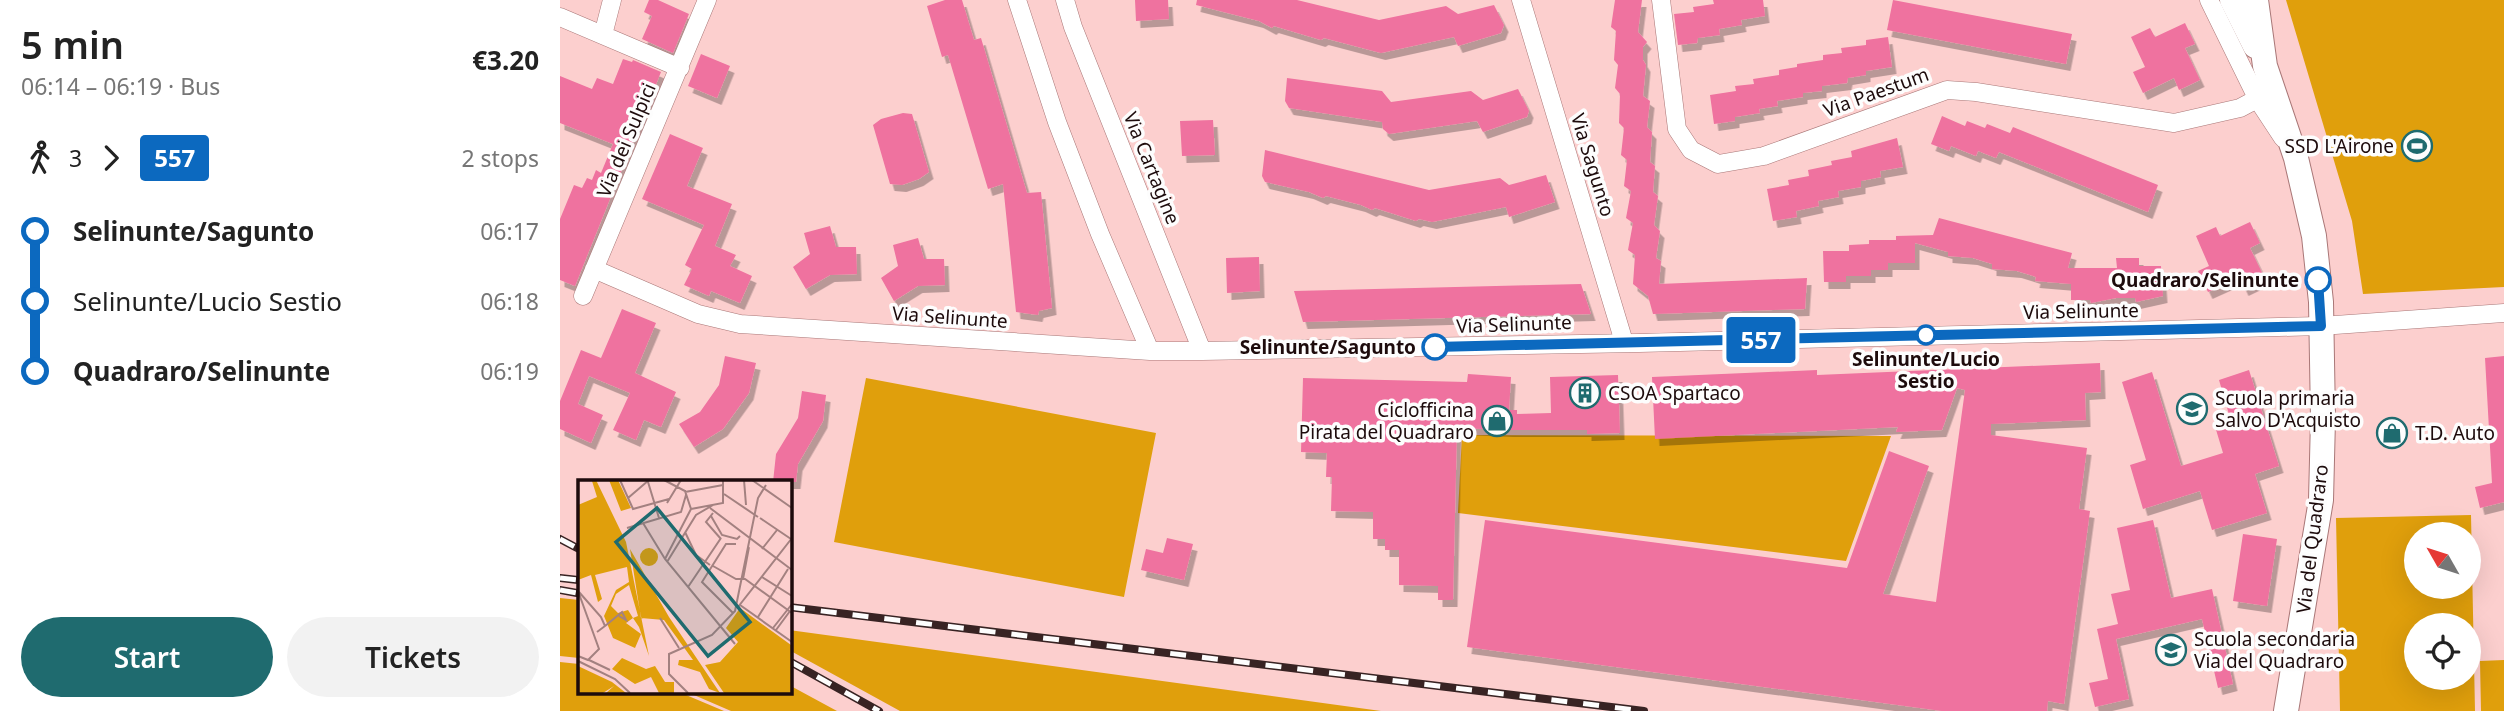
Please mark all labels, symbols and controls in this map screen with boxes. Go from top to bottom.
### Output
text: 5 min [21,18,124,70]
text: €3.20 [472,42,539,78]
street label: Via Paestum [1820,61,1932,123]
text: 06:14 – 06:19 · Bus [21,70,220,102]
street label: Via dei Sulpici [590,79,662,201]
street label: Via Cartagine [1118,108,1186,228]
street label: Via Sagunto [1565,110,1621,220]
sports icon: SSD L'Airone [2400,129,2434,163]
place label: SSD L'Airone [2284,133,2394,159]
icon: walk [21,139,59,177]
icon: forward [92,139,130,177]
text: 557 [154,141,195,174]
text: 3 [69,142,82,174]
text: 2 stops [461,142,539,174]
text: Selinunte/Sagunto [73,213,314,249]
text: 06:17 [480,215,539,247]
place label: Quadraro/Selinunte [2111,267,2299,293]
marker: Quadraro/Selinunte [2305,267,2331,293]
text: Selinunte/Lucio Sestio [73,283,342,319]
text: 06:18 [480,285,539,317]
street label: Via Selinunte [2023,297,2139,325]
street label: Via Selinunte [891,300,1009,334]
street label: Via Selinunte [1456,309,1572,339]
line badge: 557 [1721,317,1801,363]
text: 557 [1740,323,1782,356]
marker: Selinunte/Lucio Sestio [1916,325,1936,345]
place label: Selinunte/Sagunto [1240,334,1416,360]
marker: Selinunte/Sagunto [1422,334,1448,360]
place label: Selinunte/Lucio Sestio [1852,346,2000,394]
text: Quadraro/Selinunte [73,353,330,389]
text: 06:19 [480,355,539,387]
building icon: CSOA Spartaco [1568,376,1602,410]
place label: CSOA Spartaco [1608,380,1741,406]
place label: Scuola primaria Salvo D'Acquisto [2215,385,2361,433]
school or university icon: Scuola primaria Salvo D'Acquisto [2175,392,2209,426]
place label: Ciclofficina Pirata del Quadraro [1299,397,1474,445]
shop icon: Ciclofficina Pirata del Quadraro [1480,404,1514,438]
shop icon: T.D. Auto [2375,416,2409,450]
place label: T.D. Auto [2415,420,2495,446]
street label: Via del Quadraro [2290,463,2334,615]
inset map [578,480,791,694]
north arrow [2404,522,2482,598]
map controls [2404,522,2481,690]
button: locate [2404,613,2481,690]
button: Start [21,617,273,697]
button: Tickets [287,617,539,697]
place label: Scuola secondaria Via del Quadraro [2194,626,2355,674]
school or university icon: Scuola secondaria Via del Quadraro [2154,633,2188,667]

